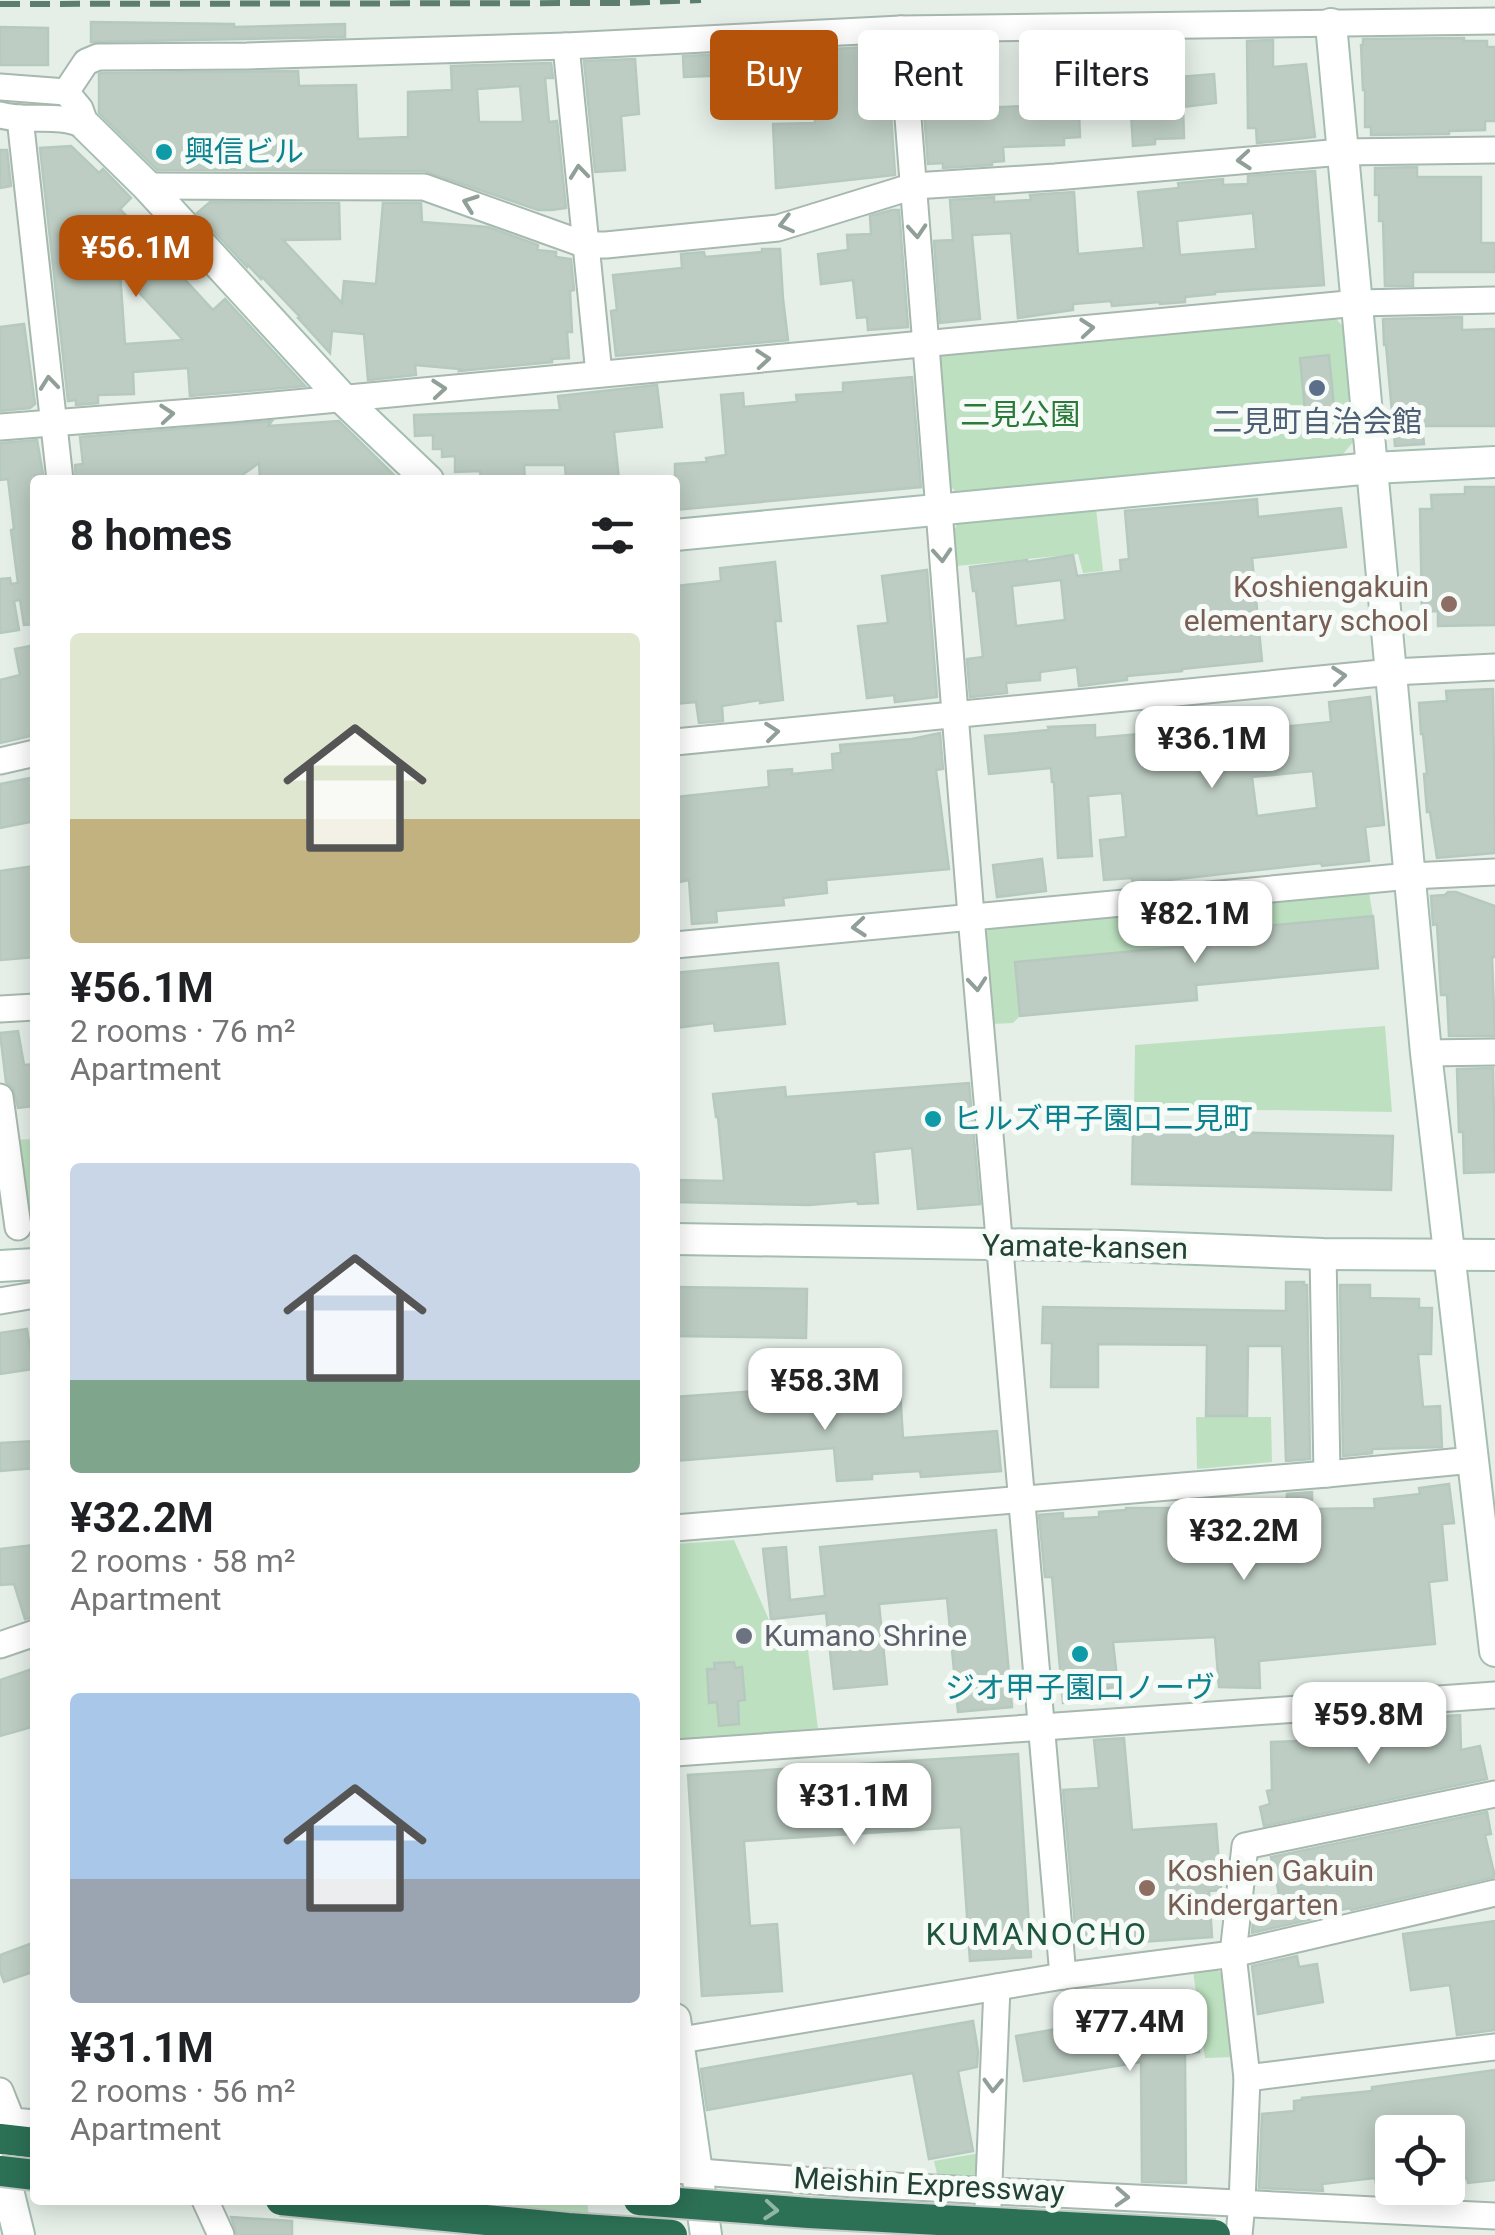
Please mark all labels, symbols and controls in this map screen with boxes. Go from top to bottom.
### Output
chip: Buy [710,30,838,120]
chip: Rent [858,30,999,120]
chip: Filters [1019,30,1185,120]
place label: 興信ビル [184,134,304,169]
marker: 興信ビル [153,141,175,163]
one-way arrow [1236,149,1252,171]
one-way arrow [569,164,590,180]
one-way arrow [462,194,479,215]
one-way arrow [778,213,795,234]
pin: ¥56.1M [55,215,217,300]
one-way arrow [906,224,928,240]
text: ¥56.1M [81,228,191,266]
one-way arrow [1079,318,1095,340]
one-way arrow [755,348,771,370]
one-way arrow [39,375,60,391]
marker: 二見町自治会館 [1306,377,1328,399]
one-way arrow [432,379,448,400]
park label: 二見公園 [960,397,1080,432]
one-way arrow [159,404,175,426]
place label: 二見町自治会館 [1212,404,1422,439]
icon: filters [585,508,640,563]
text: 8 homes [70,511,232,560]
one-way arrow [931,548,953,564]
place label: Koshiengakuin elementary school [1184,569,1429,638]
marker: Koshiengakuin elementary school [1438,593,1460,615]
one-way arrow [1332,666,1348,688]
icon: home [265,698,445,878]
pin: ¥36.1M [1131,706,1293,791]
text: ¥36.1M [1157,719,1267,757]
one-way arrow [764,722,780,743]
pin: ¥82.1M [1114,881,1276,966]
text: ¥82.1M [1140,894,1250,932]
one-way arrow [851,916,867,937]
text: ¥56.1M [70,963,214,1012]
one-way arrow [965,976,987,992]
text: 2 rooms · 76 m² [70,1012,295,1050]
text: Apartment [70,1050,222,1088]
place label: ヒルズ甲子園口二見町 [953,1101,1253,1136]
marker: ヒルズ甲子園口二見町 [922,1108,944,1130]
street label: Yamate-kansen [982,1227,1188,1266]
icon: home [265,1228,445,1408]
pin: ¥58.3M [744,1348,906,1433]
text: ¥58.3M [770,1361,880,1399]
text: ¥32.2M [70,1493,214,1542]
pin: ¥32.2M [1163,1498,1325,1583]
text: ¥32.2M [1189,1511,1299,1549]
text: 2 rooms · 58 m² [70,1542,295,1580]
text: Apartment [70,1580,222,1618]
place label: Kumano Shrine [764,1618,967,1653]
marker: Kumano Shrine [733,1625,755,1647]
marker: ジオ甲子園口ノーヴ [1069,1643,1091,1665]
place label: ジオ甲子園口ノーヴ [945,1670,1215,1705]
pin: ¥59.8M [1288,1682,1450,1767]
text: ¥59.8M [1314,1695,1424,1733]
icon: home [265,1758,445,1938]
pin: ¥31.1M [773,1763,935,1848]
text: ¥31.1M [799,1776,909,1814]
place label: Koshien Gakuin Kindergarten [1167,1853,1374,1922]
marker: Koshien Gakuin Kindergarten [1136,1877,1158,1899]
district label: KUMANOCHO [926,1915,1148,1953]
pin: ¥77.4M [1049,1989,1211,2074]
text: ¥77.4M [1075,2002,1185,2040]
text: ¥31.1M [70,2023,214,2072]
text: 2 rooms · 56 m² [70,2072,295,2110]
one-way arrow [982,2077,1003,2093]
text: Apartment [70,2110,222,2148]
map controls [1375,2115,1465,2205]
button: locate [1375,2115,1465,2205]
street label: Meishin Expressway [793,2160,1065,2209]
one-way arrow [1114,2186,1130,2207]
one-way arrow [764,2199,780,2221]

